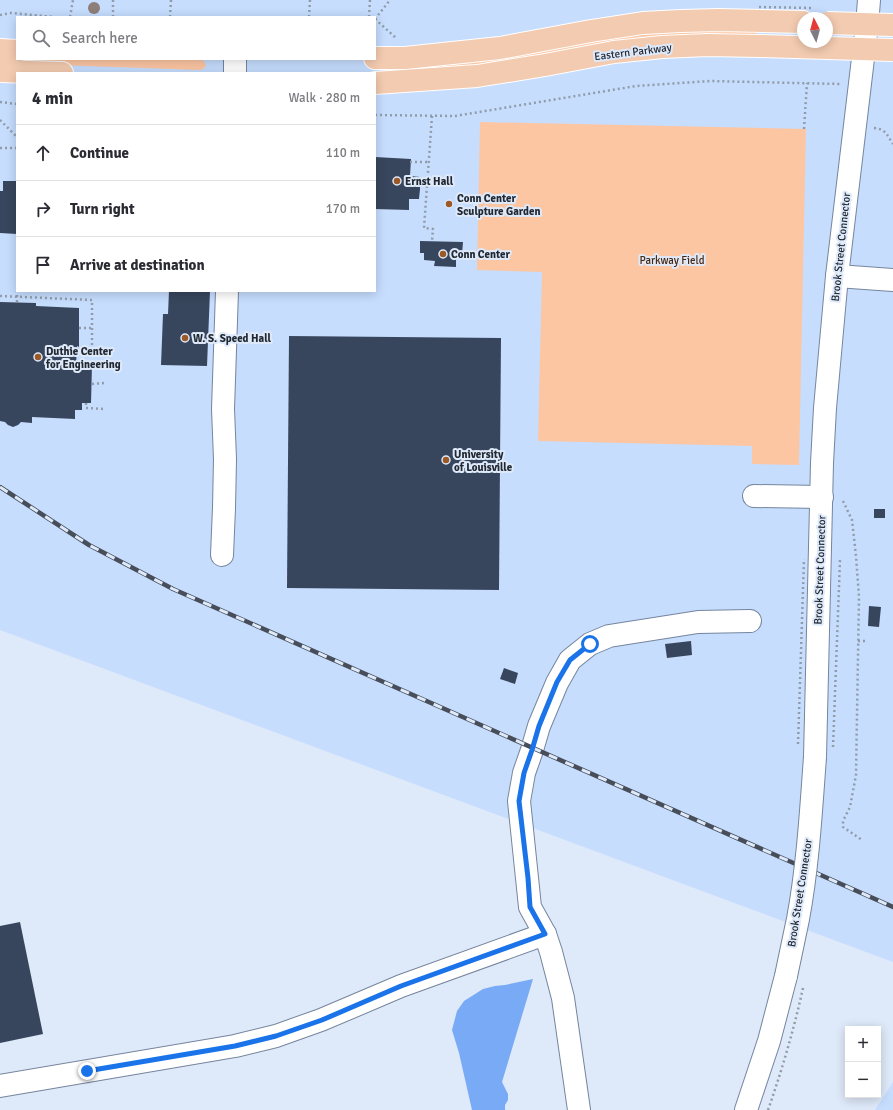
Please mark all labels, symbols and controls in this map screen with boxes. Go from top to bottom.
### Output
north arrow [797,12,833,48]
search box [16,16,376,60]
icon: search [30,27,52,49]
text: Search here [62,29,138,47]
street label: Eastern Parkway [594,41,673,63]
text: 4 min [32,88,73,109]
text: Walk · 280 m [289,90,360,106]
icon: ahead [32,142,54,164]
text: Continue [70,144,129,162]
text: 110 m [326,145,360,161]
place label: Ernst Hall [405,175,454,188]
marker: Ernst Hall [392,176,402,186]
place label: Conn Center Sculpture Garden [457,192,540,218]
street label: Brook Street Connector [829,192,853,302]
icon: right [32,198,54,220]
marker: Conn Center Sculpture Garden [444,199,454,209]
text: Turn right [70,200,135,218]
text: 170 m [326,201,360,217]
place label: Conn Center [451,248,510,261]
marker: Conn Center [438,249,448,259]
icon: arrive [32,254,54,276]
park label: Parkway Field [639,254,705,267]
text: Arrive at destination [70,256,205,274]
place label: W. S. Speed Hall [193,332,271,345]
marker: W. S. Speed Hall [180,333,190,343]
place label: Duthie Center for Engineering [45,345,121,371]
marker: Duthie Center for Engineering [33,352,43,362]
place label: University of Louisville [454,448,513,474]
marker: University of Louisville [441,455,451,465]
street label: Brook Street Connector [812,515,828,625]
route start [581,635,599,653]
street label: Brook Street Connector [785,838,815,948]
map controls [845,1026,881,1098]
button: + [845,1026,881,1062]
route end [78,1062,96,1080]
button: − [845,1062,881,1098]

